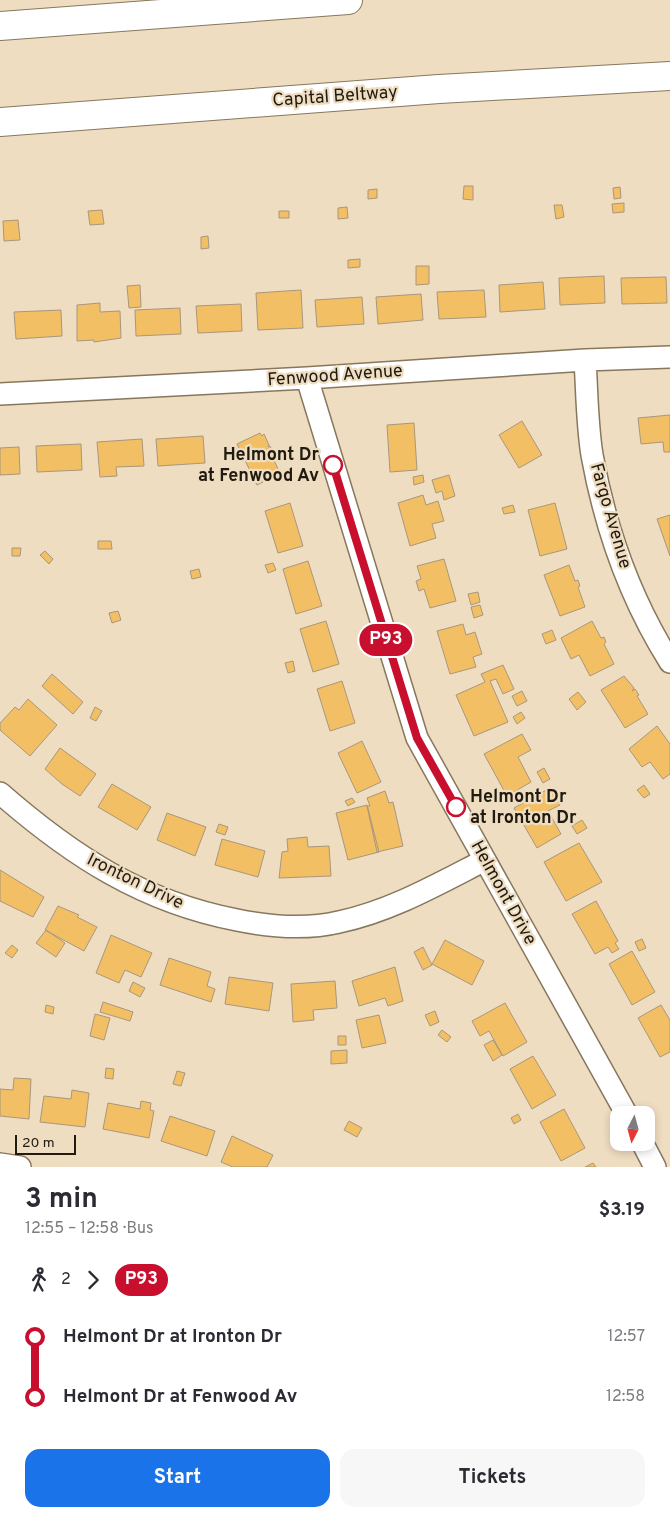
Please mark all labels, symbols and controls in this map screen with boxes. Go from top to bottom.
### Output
street label: Capital Beltway [272,81,398,113]
street label: Fenwood Avenue [267,360,403,392]
place label: Helmont Dr at Fenwood Av [198,444,320,488]
marker: Helmont Dr at Fenwood Av [323,455,343,475]
street label: Fargo Avenue [584,461,636,571]
line badge: P93 [357,624,415,656]
text: P93 [369,628,403,651]
place label: Helmont Dr at Ironton Dr [470,786,577,830]
marker: Helmont Dr at Ironton Dr [446,797,466,817]
street label: Helmont Drive [465,837,541,949]
street label: Ironton Drive [83,849,187,915]
north arrow [610,1106,655,1151]
map controls [610,1106,655,1151]
scale bar [15,1132,76,1155]
text: 20 m [22,1135,55,1152]
text: 3 min [25,1182,98,1218]
text: $3.19 [599,1198,645,1222]
text: 12:55 – 12:58 · Bus [25,1219,154,1239]
icon: walk [25,1266,53,1294]
icon: forward [79,1266,107,1294]
text: P93 [125,1268,158,1291]
text: 2 [61,1270,71,1290]
text: Helmont Dr at Ironton Dr [63,1325,282,1349]
text: 12:57 [608,1327,645,1347]
text: Helmont Dr at Fenwood Av [63,1385,297,1409]
text: 12:58 [606,1387,645,1407]
button: Start [25,1449,330,1507]
button: Tickets [340,1449,645,1507]

